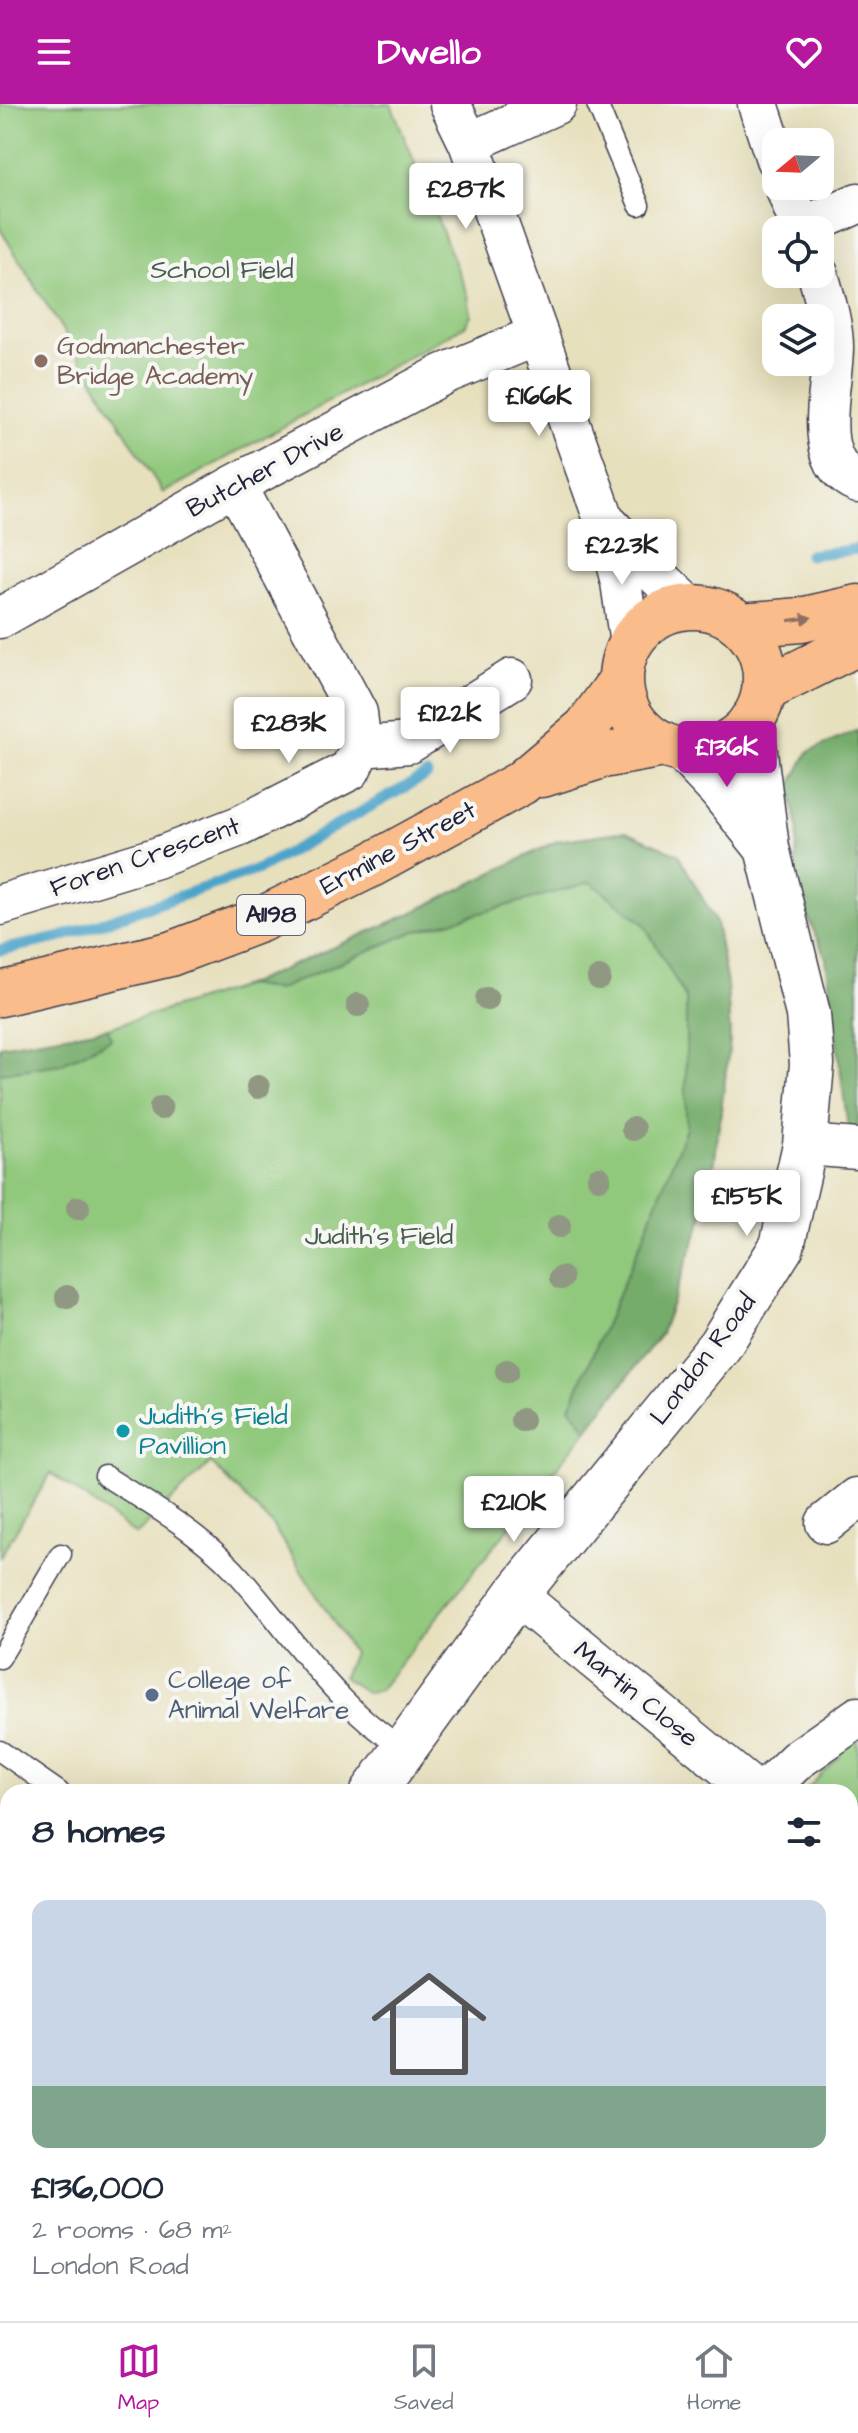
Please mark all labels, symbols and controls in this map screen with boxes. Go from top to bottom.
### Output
text: Dwello [377,27,481,78]
icon: menu [32,30,76,74]
icon: heart [782,30,826,74]
north arrow [762,128,834,200]
map controls [762,128,834,376]
pin: £287K [410,163,522,231]
text: £287K [427,171,505,207]
button: locate [762,216,834,288]
park label: School Field [150,252,294,288]
button: layers [762,304,834,376]
place label: Godmanchester Bridge Academy [57,328,253,396]
marker: Godmanchester Bridge Academy [32,352,50,370]
pin: £166K [483,370,595,438]
text: £166K [506,378,572,414]
street label: Butcher Drive [180,413,350,527]
pin: £223K [566,519,678,587]
text: £223K [586,527,658,563]
one-way arrow [788,612,813,625]
pin: £122K [394,687,506,755]
text: £122K [419,695,481,731]
pin: £283K [233,697,345,765]
text: £283K [252,705,326,741]
pin: £136K [671,721,783,789]
text: £136K [696,729,758,765]
street label: Ermine Street [314,792,483,904]
street label: Foren Crescent [45,808,245,906]
road number: A1198 [237,895,305,935]
pin: £155K [691,1170,803,1238]
text: £155K [712,1178,782,1214]
park label: Judith's Field [305,1218,453,1254]
street label: London Road [641,1286,765,1432]
place label: Judith's Field Pavillion [139,1398,288,1464]
marker: Judith's Field Pavillion [114,1422,132,1440]
pin: £210K [458,1476,570,1544]
text: £210K [482,1484,546,1520]
street label: Martin Close [566,1632,706,1756]
place label: College of Animal Welfare [168,1662,349,1728]
marker: College of Animal Welfare [143,1686,161,1704]
text: 8 homes [32,1808,166,1856]
icon: filters [782,1810,826,1854]
icon: home [357,1952,501,2096]
text: £136,000 [32,2164,164,2212]
text: 2 rooms · 68 m² [32,2212,232,2248]
text: London Road [32,2248,189,2284]
tab: Map [117,2339,161,2418]
tab: Saved [394,2339,454,2418]
tab: Home [687,2339,741,2418]

